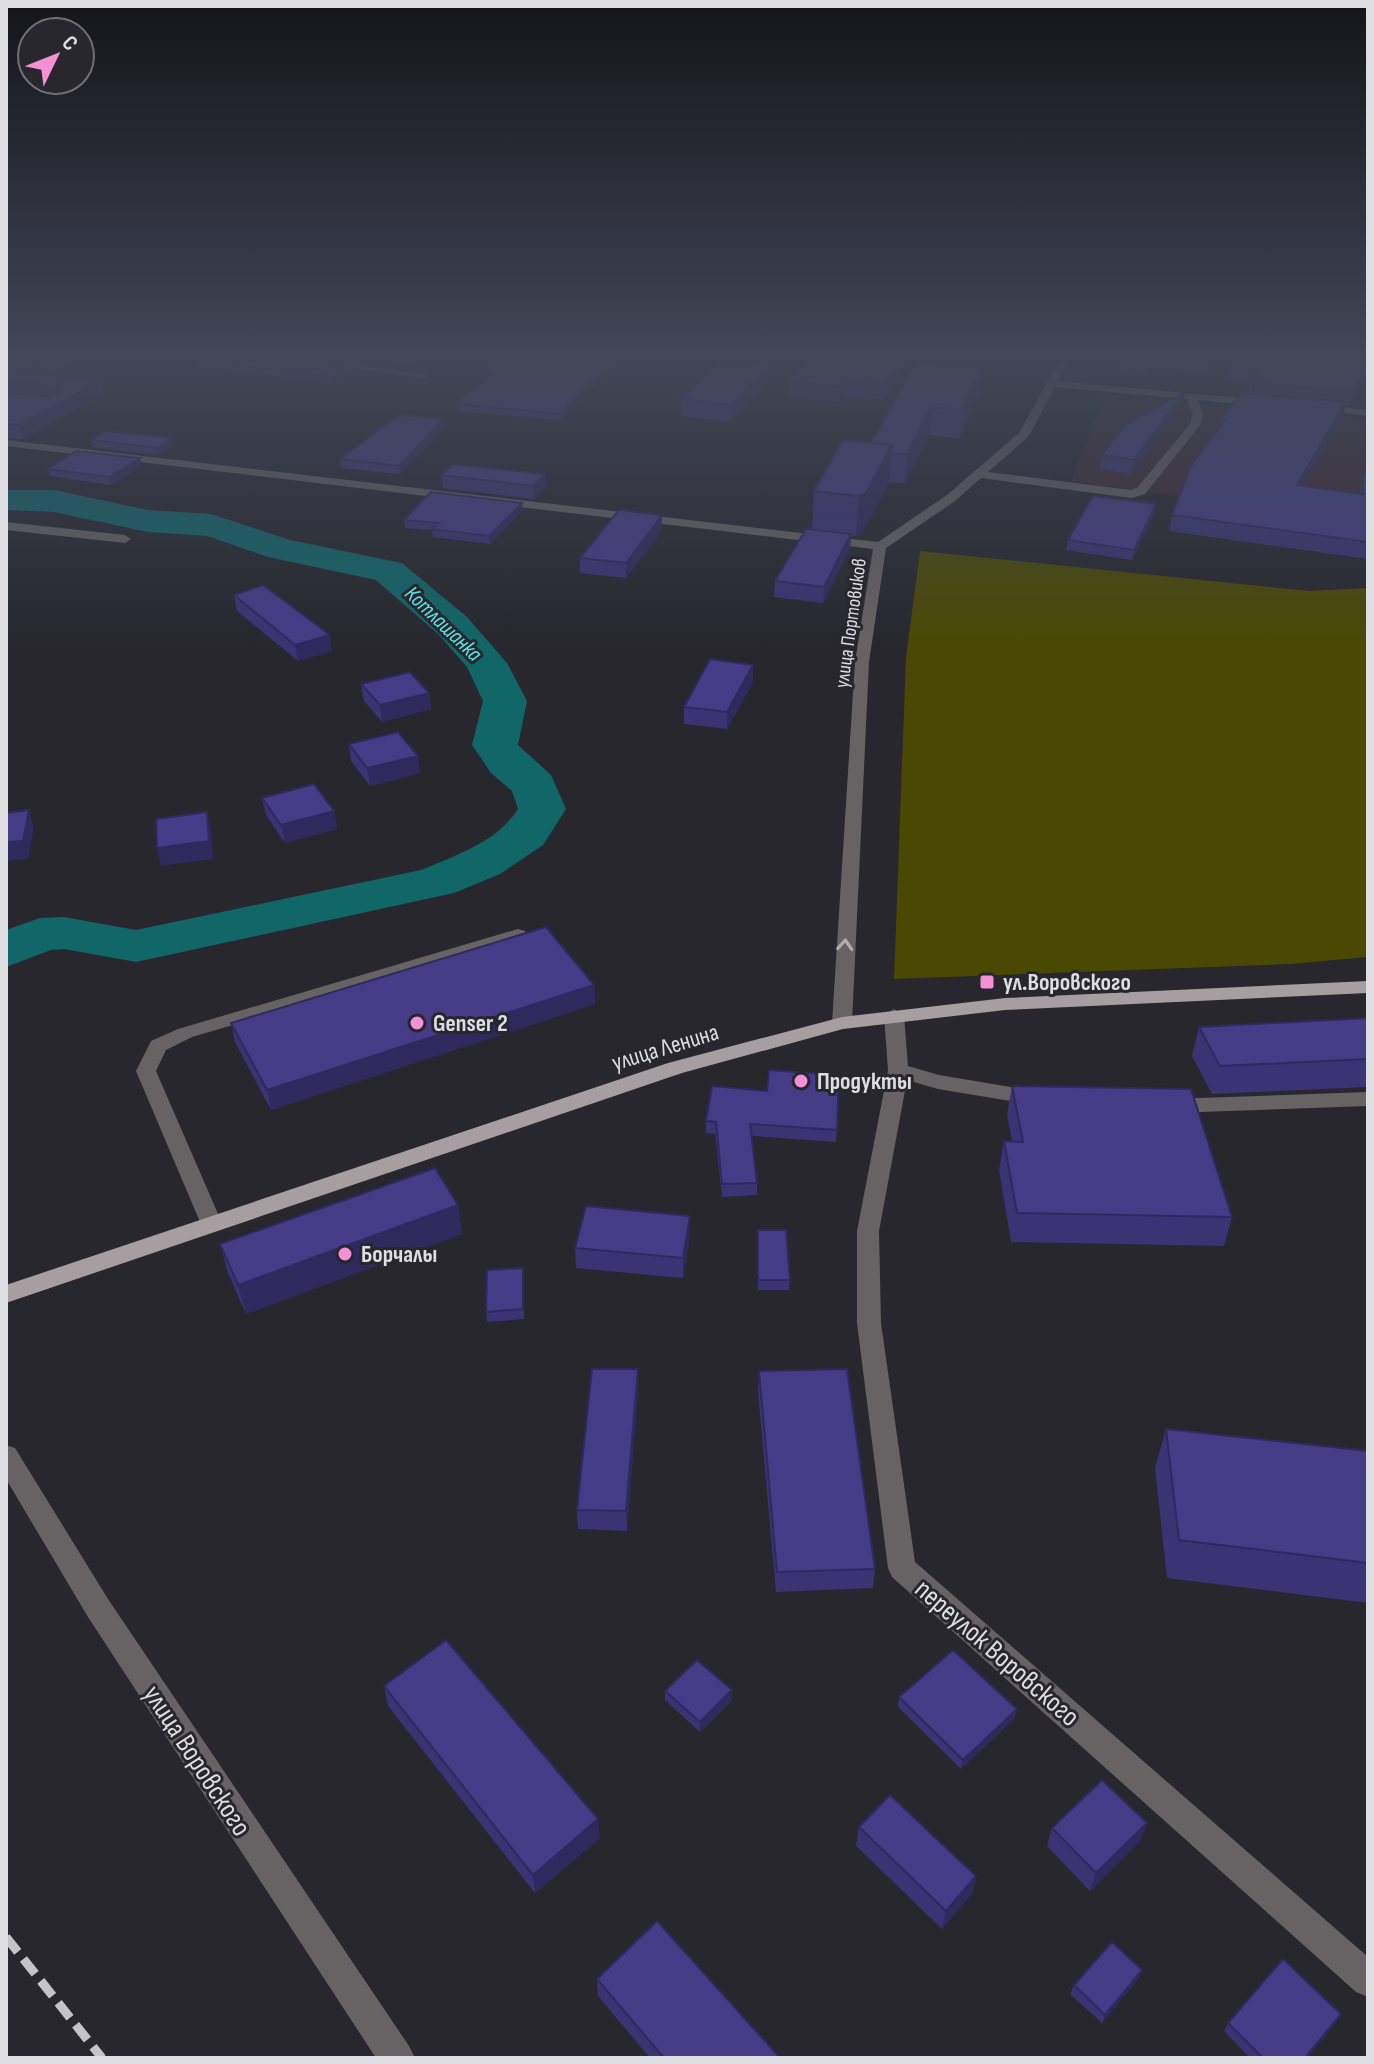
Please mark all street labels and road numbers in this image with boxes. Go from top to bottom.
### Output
street label: улица Портовиков [830,557,872,689]
street label: улица Ленина [608,1018,722,1077]
street label: переулок Воровского [908,1573,1086,1734]
street label: улица Воровского [136,1679,258,1842]

